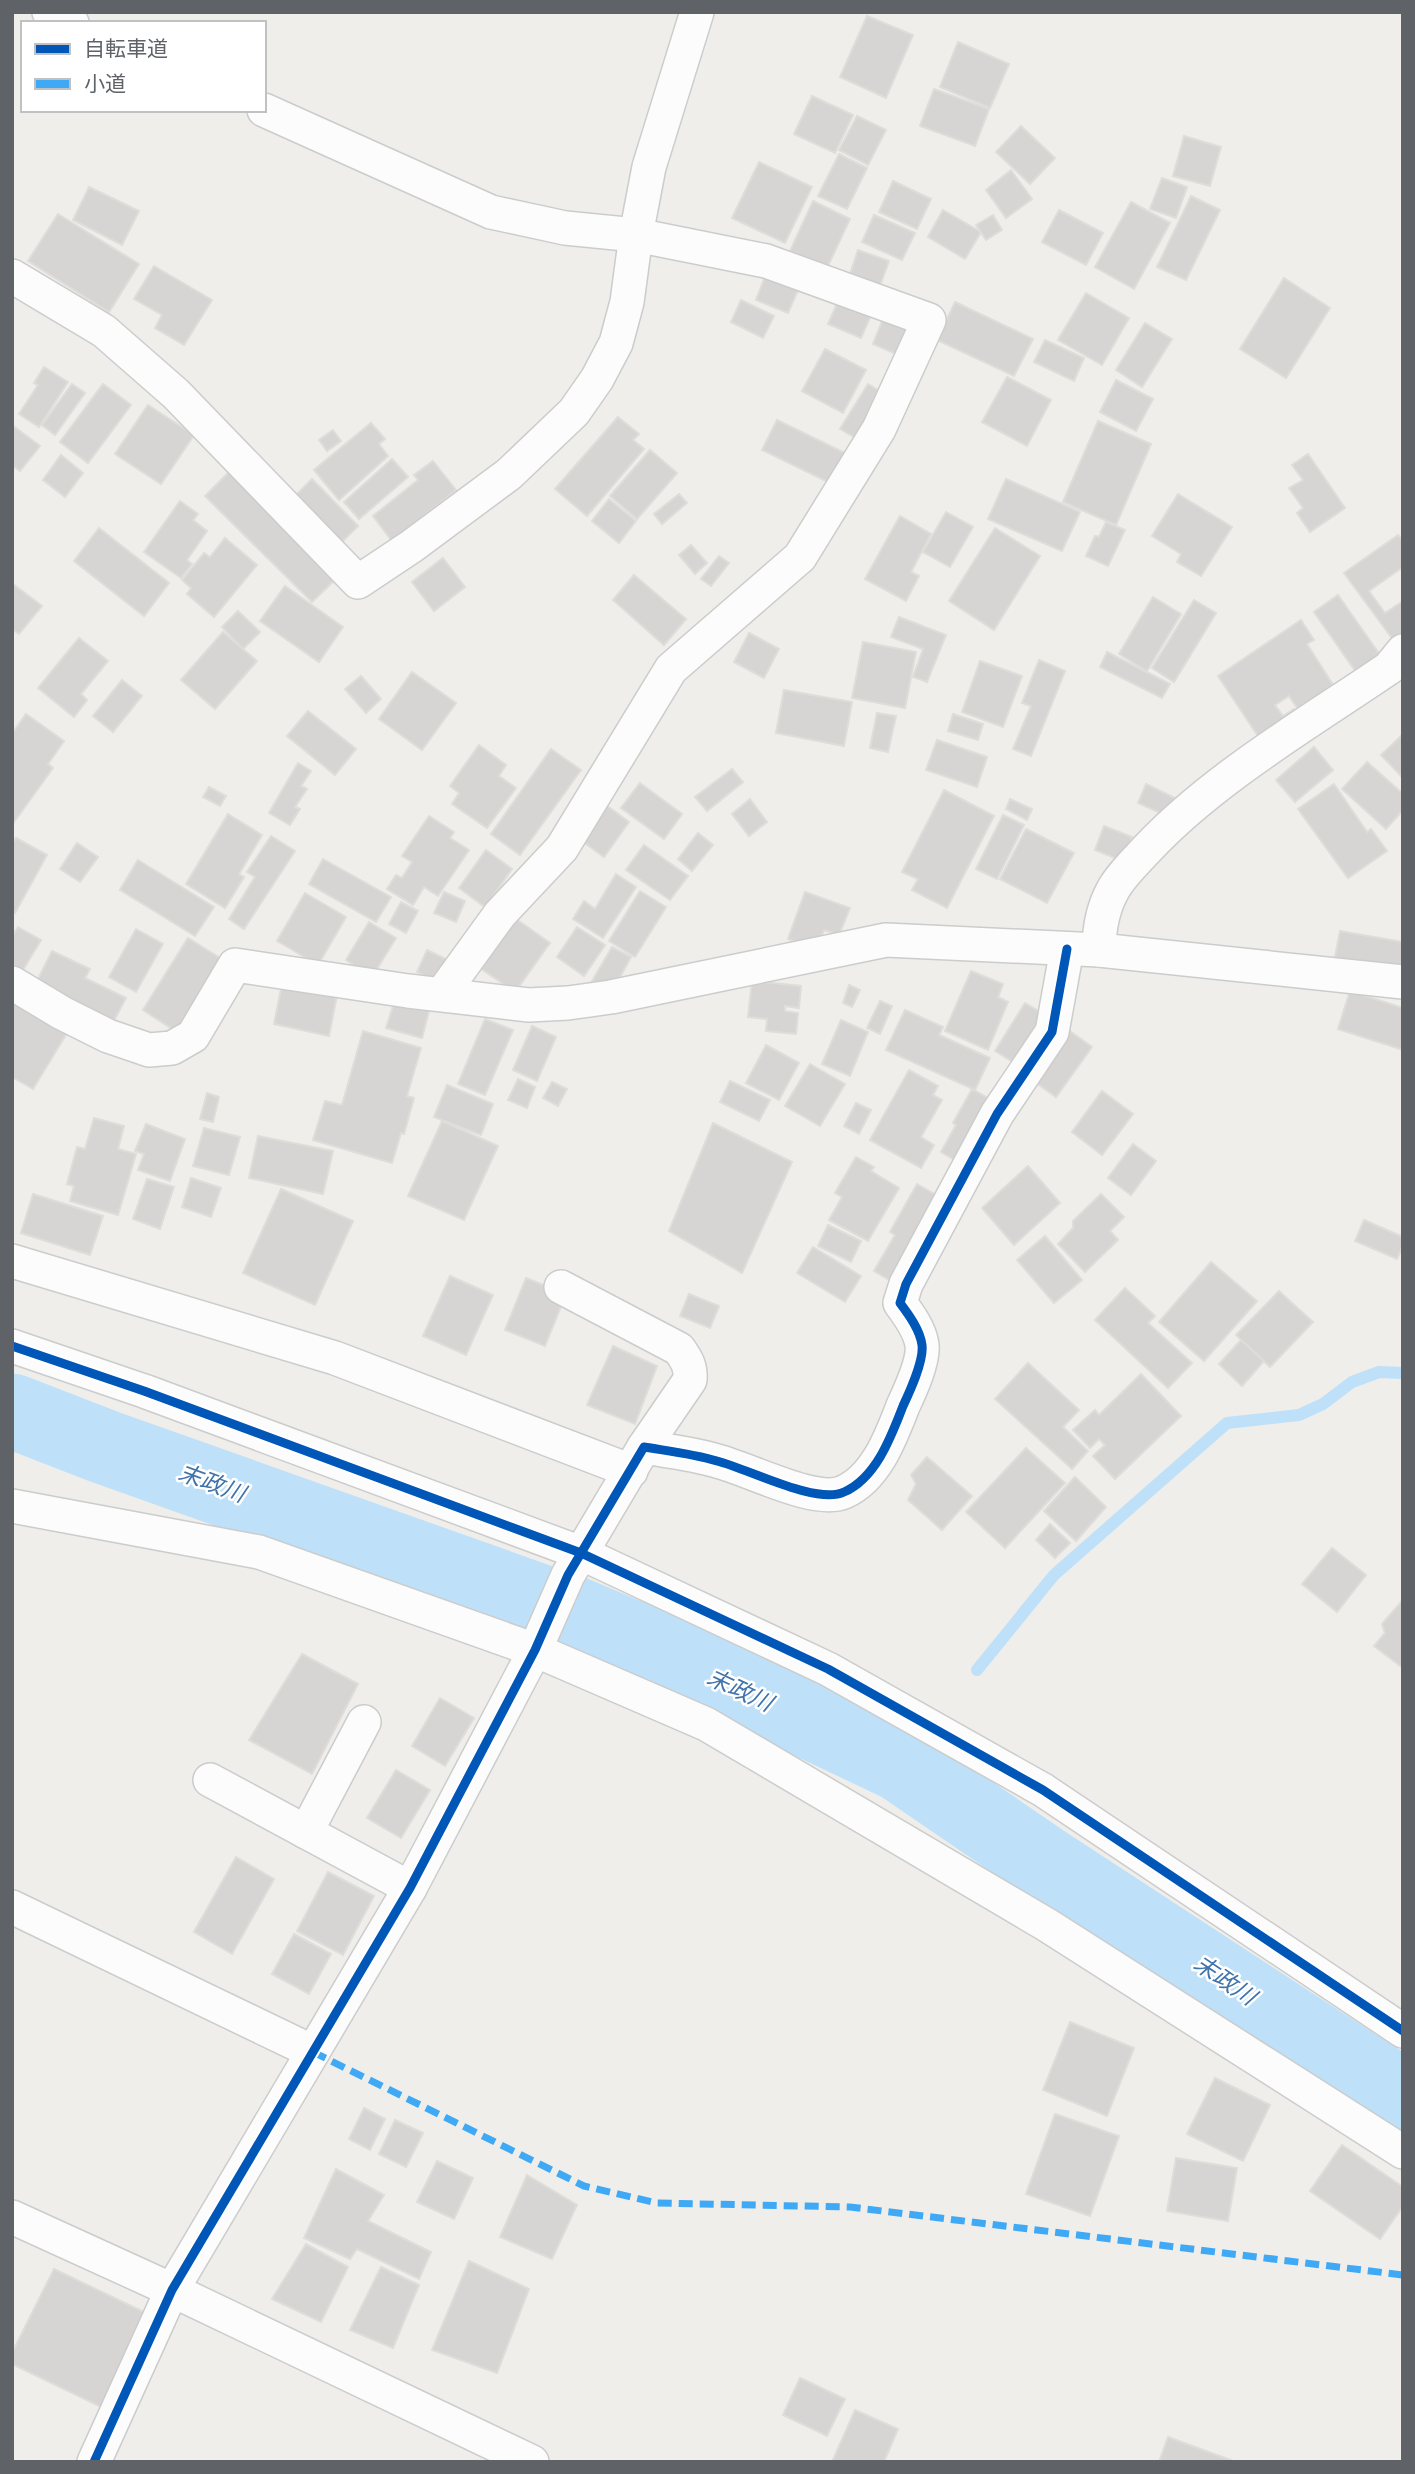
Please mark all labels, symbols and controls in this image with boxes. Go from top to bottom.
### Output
legend [21,21,266,112]
text: 自転車道 [84,35,168,62]
text: 小道 [84,70,126,97]
water label: 末政川 [175,1457,252,1509]
water label: 末政川 [703,1662,780,1719]
water label: 末政川 [1189,1948,1264,2013]

